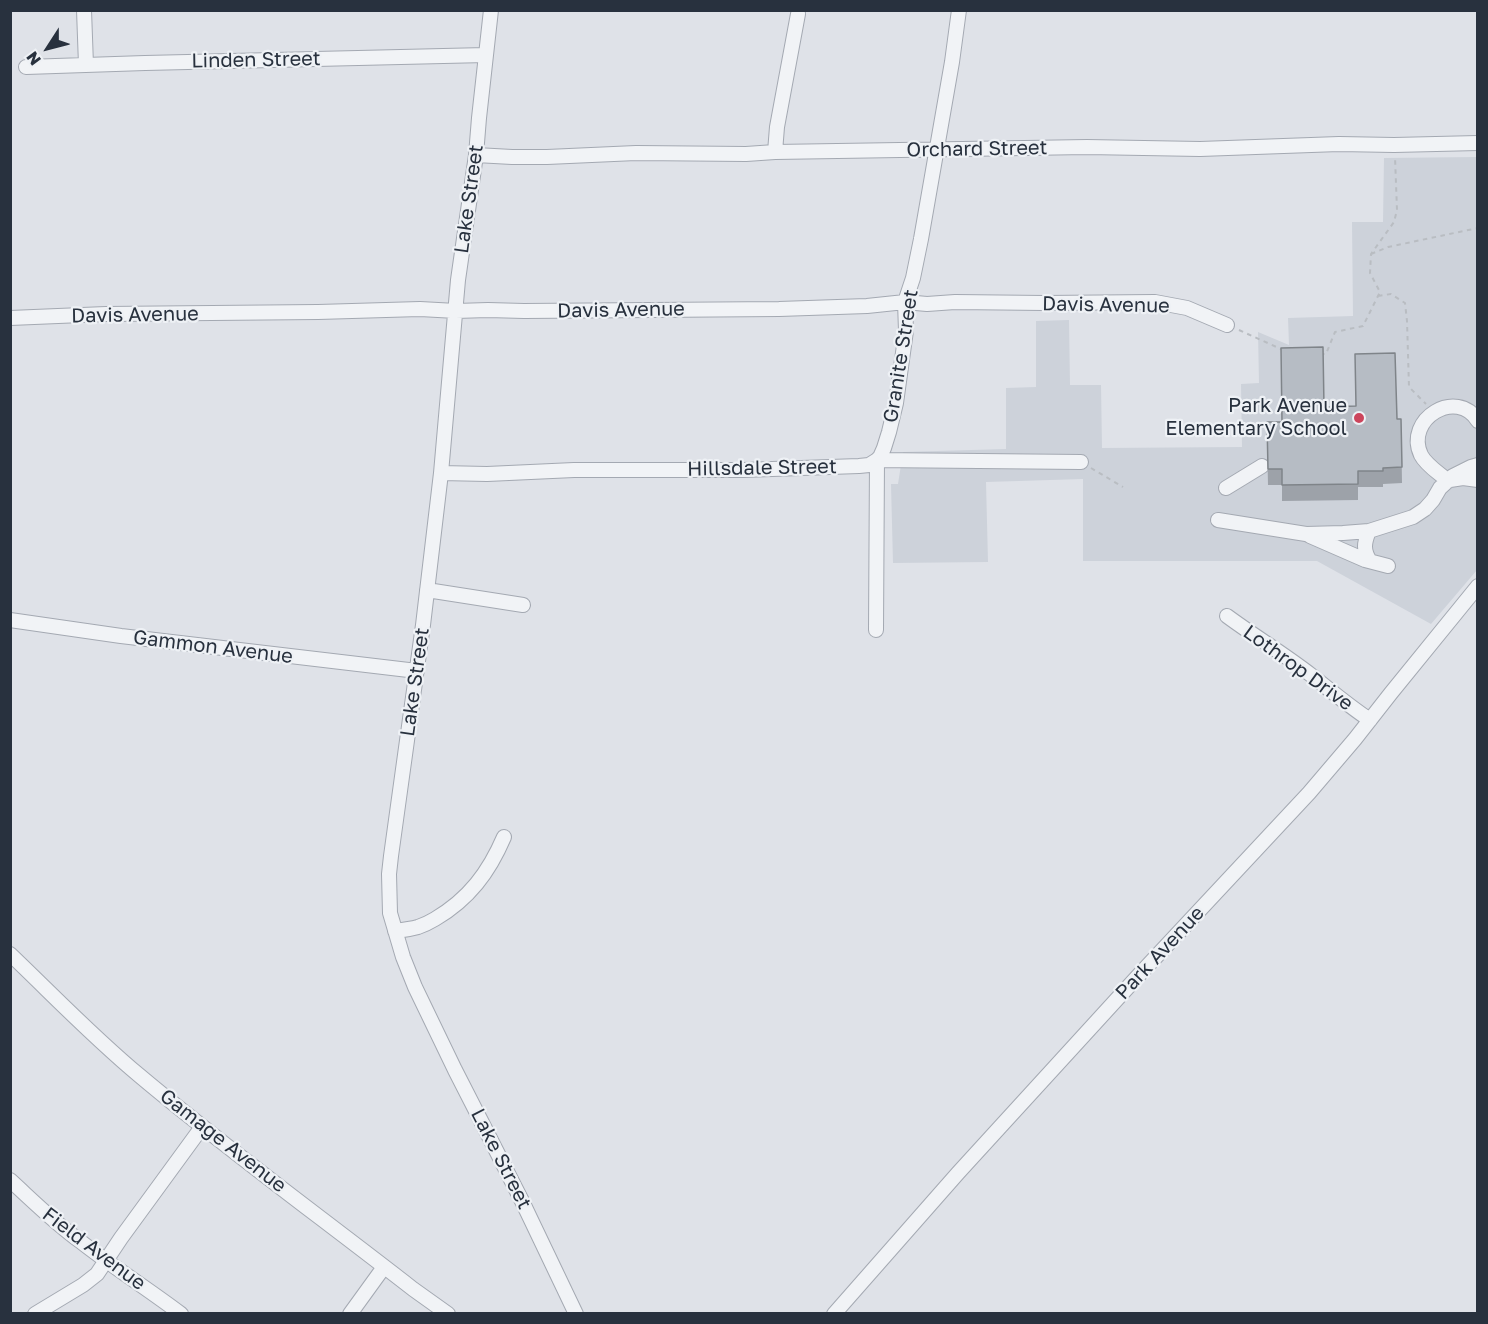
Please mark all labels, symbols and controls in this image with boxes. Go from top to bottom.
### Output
north arrow [18,18,78,78]
street label: Linden Street [191,47,321,73]
text: N [22,48,45,69]
street label: Orchard Street [906,136,1048,162]
street label: Lake Street [449,143,489,255]
street label: Granite Street [879,288,923,424]
street label: Davis Avenue [1042,292,1170,318]
street label: Davis Avenue [557,297,685,323]
street label: Davis Avenue [71,302,199,328]
place label: Park Avenue Elementary School [1165,394,1347,441]
marker: Park Avenue Elementary School [1352,411,1366,425]
street label: Hillsdale Street [687,455,837,481]
street label: Lothrop Drive [1238,620,1358,716]
street label: Gammon Avenue [132,625,294,669]
street label: Lake Street [395,626,435,738]
street label: Park Avenue [1111,901,1209,1005]
street label: Gamage Avenue [155,1084,291,1198]
street label: Lake Street [465,1105,537,1213]
street label: Field Avenue [38,1202,150,1296]

